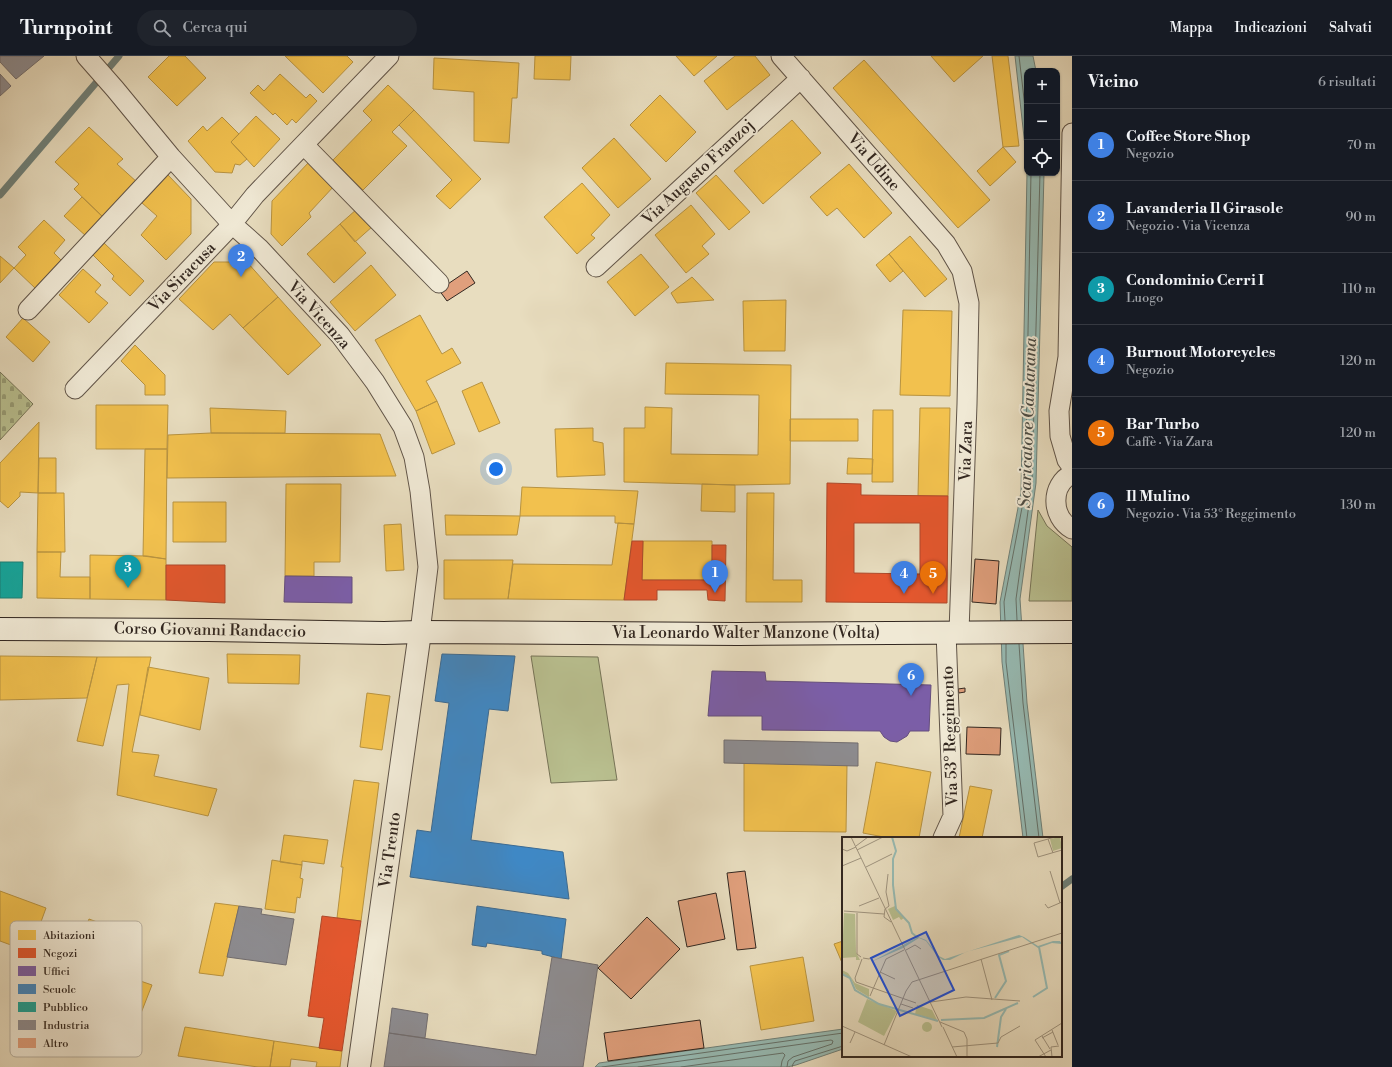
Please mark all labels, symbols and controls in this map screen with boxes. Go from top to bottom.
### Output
search box [137,10,417,46]
text: Turnpoint [20,16,113,40]
icon: search [151,17,173,39]
text: Cerca qui [183,18,248,37]
text: Mappa [1170,19,1212,37]
text: Indicazioni [1234,19,1307,37]
text: Salvati [1329,19,1372,37]
map controls [1024,68,1060,176]
button: + [1024,68,1060,104]
text: Vicino [1088,71,1139,93]
text: 6 risultati [1318,74,1376,90]
button: − [1024,104,1060,140]
street label: Via Augusto Franzoj [637,115,758,230]
text: Coffee Store Shop [1126,127,1251,146]
street label: Via Udine [843,128,905,195]
text: 1 [1098,137,1104,153]
text: 70 m [1347,137,1376,153]
button: locate [1024,140,1060,176]
text: Negozio [1126,146,1174,162]
text: Lavanderia Il Girasole [1126,199,1283,218]
text: 2 [1097,209,1105,225]
text: 90 m [1345,209,1376,225]
text: Negozio · Via Vicenza [1126,218,1250,234]
street label: Via Siracusa [143,237,221,317]
pin: 2 [228,244,254,277]
text: Condominio Cerri I [1126,271,1264,290]
street label: Via Vicenza [283,276,355,354]
text: 3 [1097,281,1105,297]
text: 110 m [1342,281,1376,297]
text: Luogo [1126,290,1163,306]
water label: Scaricatore Cantarana [1014,337,1042,509]
text: Burnout Motorcycles [1126,343,1275,362]
text: 4 [1097,353,1105,369]
text: 120 m [1340,353,1376,369]
text: Negozio [1126,362,1174,378]
text: Bar Turbo [1126,415,1200,434]
street label: Via Zara [955,419,977,483]
text: 5 [1097,425,1105,441]
text: 120 m [1340,425,1376,441]
text: Caffè · Via Zara [1126,434,1213,450]
your location [486,459,506,479]
text: Il Mulino [1126,487,1190,506]
text: 6 [1097,497,1105,513]
text: 130 m [1341,497,1376,513]
text: Negozio · Via 53° Reggimento [1126,506,1296,522]
pin: 3 [115,555,141,588]
pin: 1 [702,560,728,593]
pin: 4 [891,561,917,594]
pin: 5 [920,561,946,594]
street label: Corso Giovanni Randaccio [114,618,306,642]
street label: Via Leonardo Walter Manzone (Volta) [611,623,880,643]
pin: 6 [898,663,924,696]
street label: Via 53° Reggimento [938,665,962,808]
street label: Via Trento [375,811,405,890]
inset map [842,837,1062,1057]
legend [10,921,142,1057]
text: Abitazioni [42,929,95,943]
text: Negozi [43,947,78,961]
text: Uffici [43,965,70,979]
text: Scuole [43,983,77,997]
text: Pubblico [43,1001,88,1015]
text: Industria [43,1019,90,1033]
text: Altro [42,1037,69,1051]

